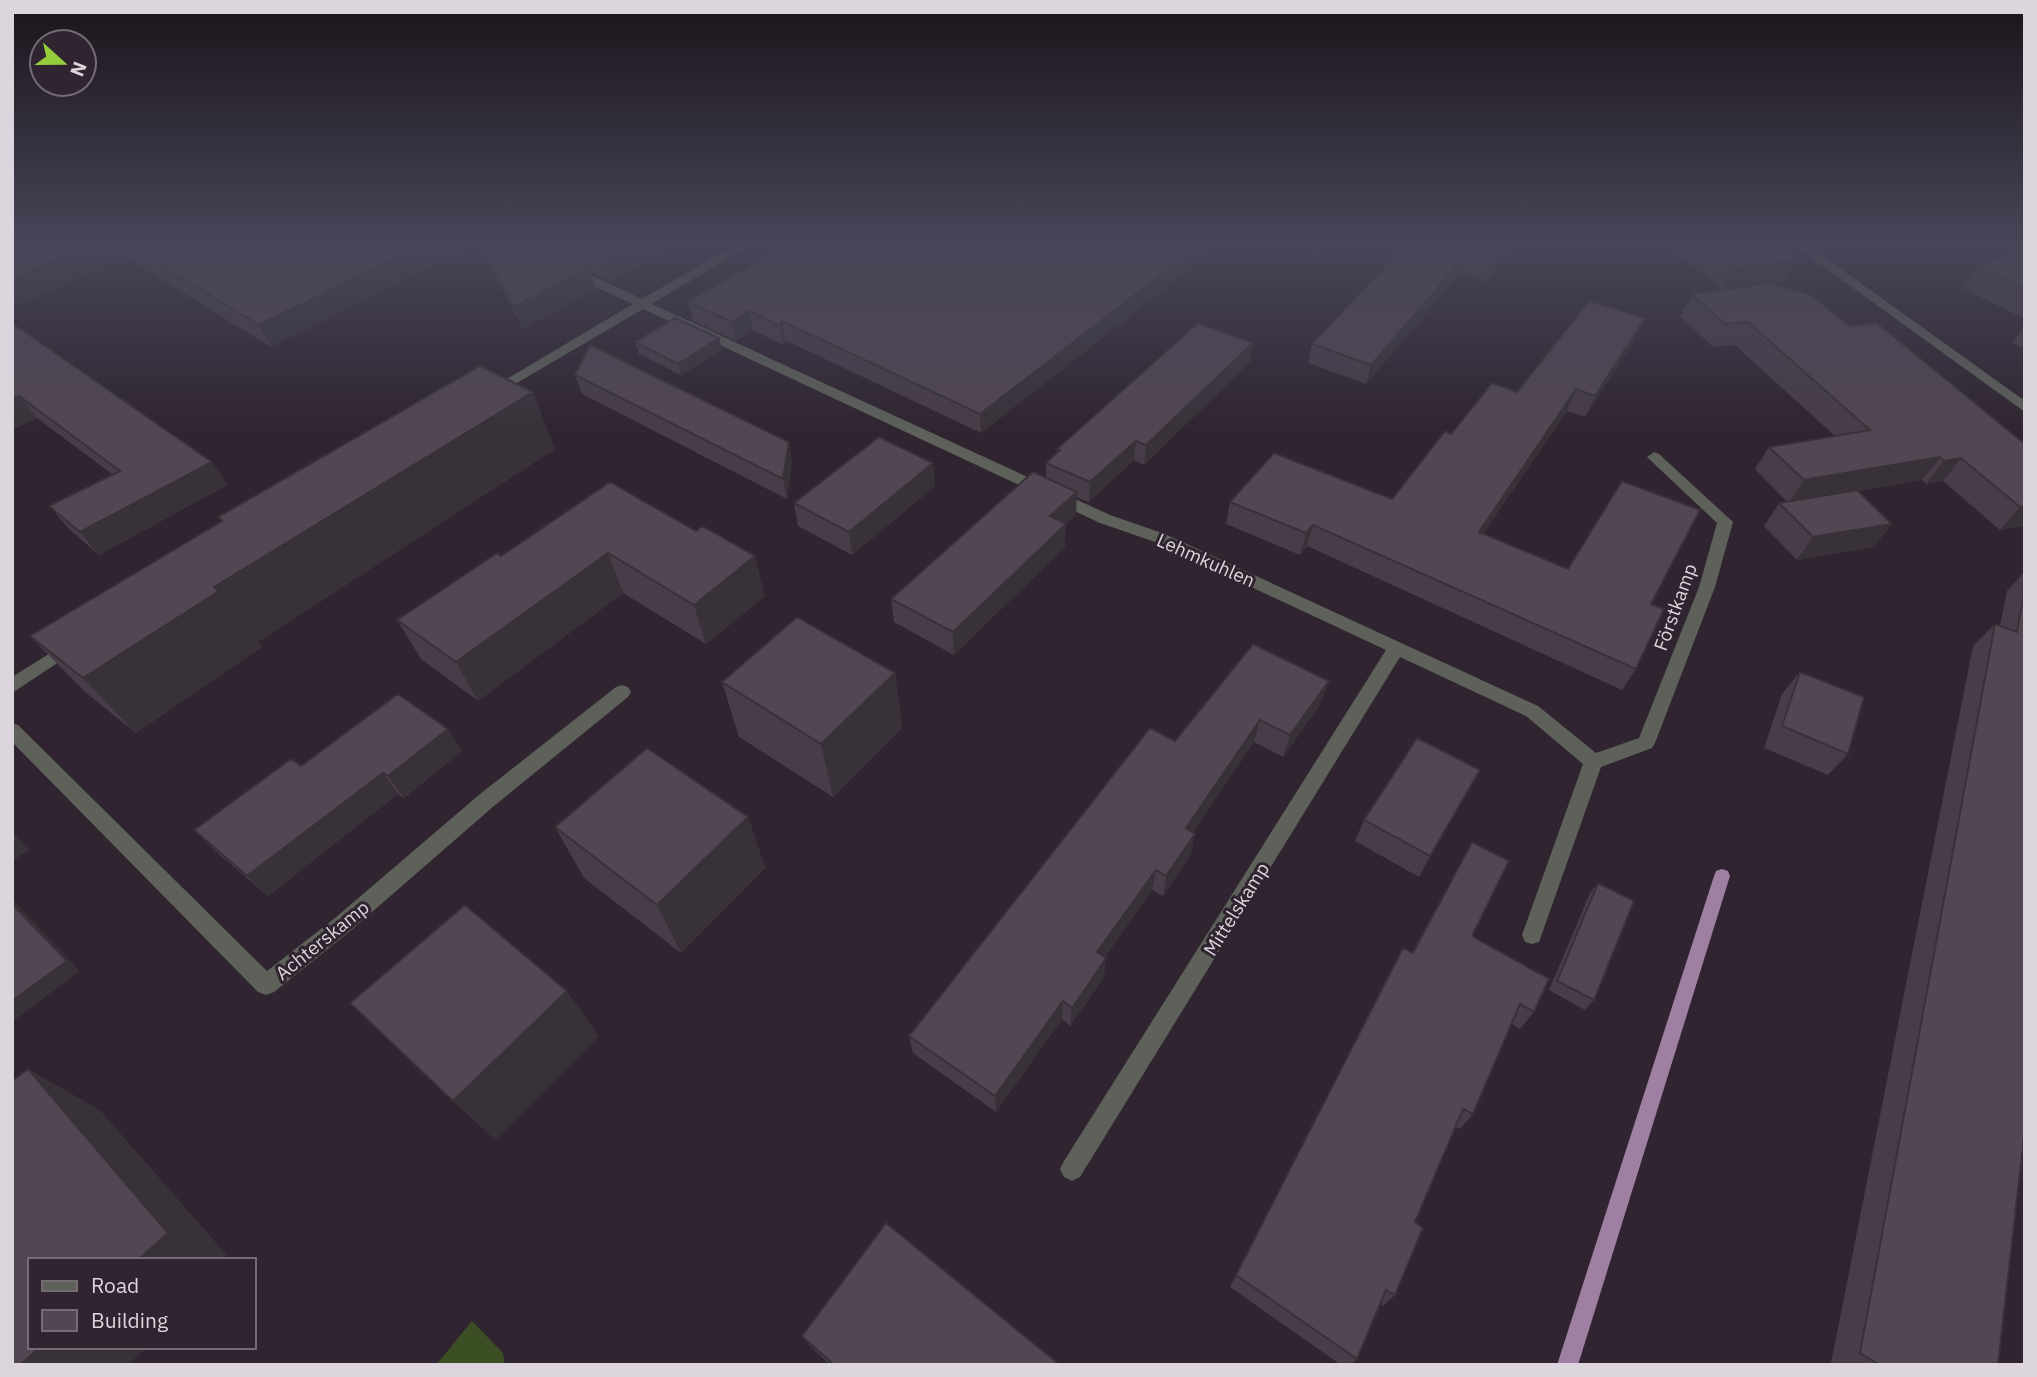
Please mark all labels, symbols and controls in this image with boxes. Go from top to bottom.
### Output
north arrow [28,28,98,98]
text: N [65,58,93,80]
street label: Lehmkuhlen [1153,528,1259,592]
street label: Förstkamp [1648,560,1702,654]
street label: Mittelskamp [1198,858,1274,960]
street label: Achterskamp [270,895,374,985]
legend [28,1258,256,1349]
text: Road [91,1271,139,1299]
text: Building [91,1306,168,1334]

